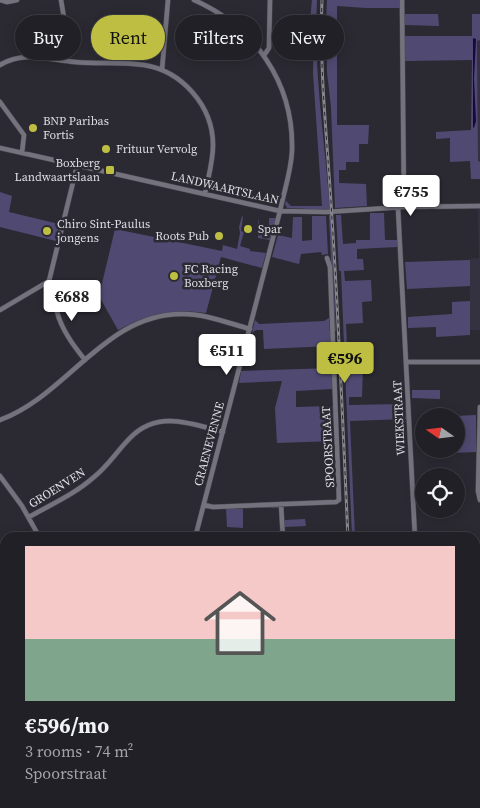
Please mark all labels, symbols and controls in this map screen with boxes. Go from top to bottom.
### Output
chip: Buy [15,15,81,60]
chip: Rent [91,15,165,60]
chip: Filters [175,15,262,60]
chip: New [272,15,344,60]
place label: BNP Paribas Fortis [43,113,109,143]
marker: BNP Paribas Fortis [27,122,39,134]
place label: Frituur Vervolg [116,141,197,157]
marker: Frituur Vervolg [100,143,112,155]
place label: Boxberg Landwaartslaan [15,155,100,185]
marker: Boxberg Landwaartslaan [104,164,116,176]
street label: LANDWAARTSLAAN [169,168,281,208]
pin: €755 [381,174,441,217]
text: €755 [394,180,428,202]
place label: Chiro Sint-Paulus jongens [56,216,150,246]
place label: Spar [258,221,282,237]
marker: Spar [242,223,254,235]
marker: Chiro Sint-Paulus jongens [41,225,53,237]
place label: Roots Pub [155,228,209,244]
marker: Roots Pub [213,230,225,242]
place label: FC Racing Boxberg [184,261,238,291]
marker: FC Racing Boxberg [168,270,180,282]
pin: €688 [42,280,102,322]
text: €688 [55,285,89,307]
pin: €511 [197,334,257,376]
text: €511 [210,339,244,361]
pin: €596 [315,342,375,384]
text: €596 [328,347,362,369]
street label: WIEKSTRAAT [389,379,409,456]
street label: CRAENEVENNE [190,400,228,488]
street label: SPOORSTRAAT [318,405,338,488]
north arrow [415,408,465,458]
map controls [415,408,465,518]
street label: GROENVEN [26,464,89,512]
button: locate [415,468,465,518]
icon: home [195,578,285,668]
text: €596/mo [25,711,109,740]
text: 3 rooms · 74 m² [25,740,133,762]
text: Spoorstraat [25,762,107,784]

